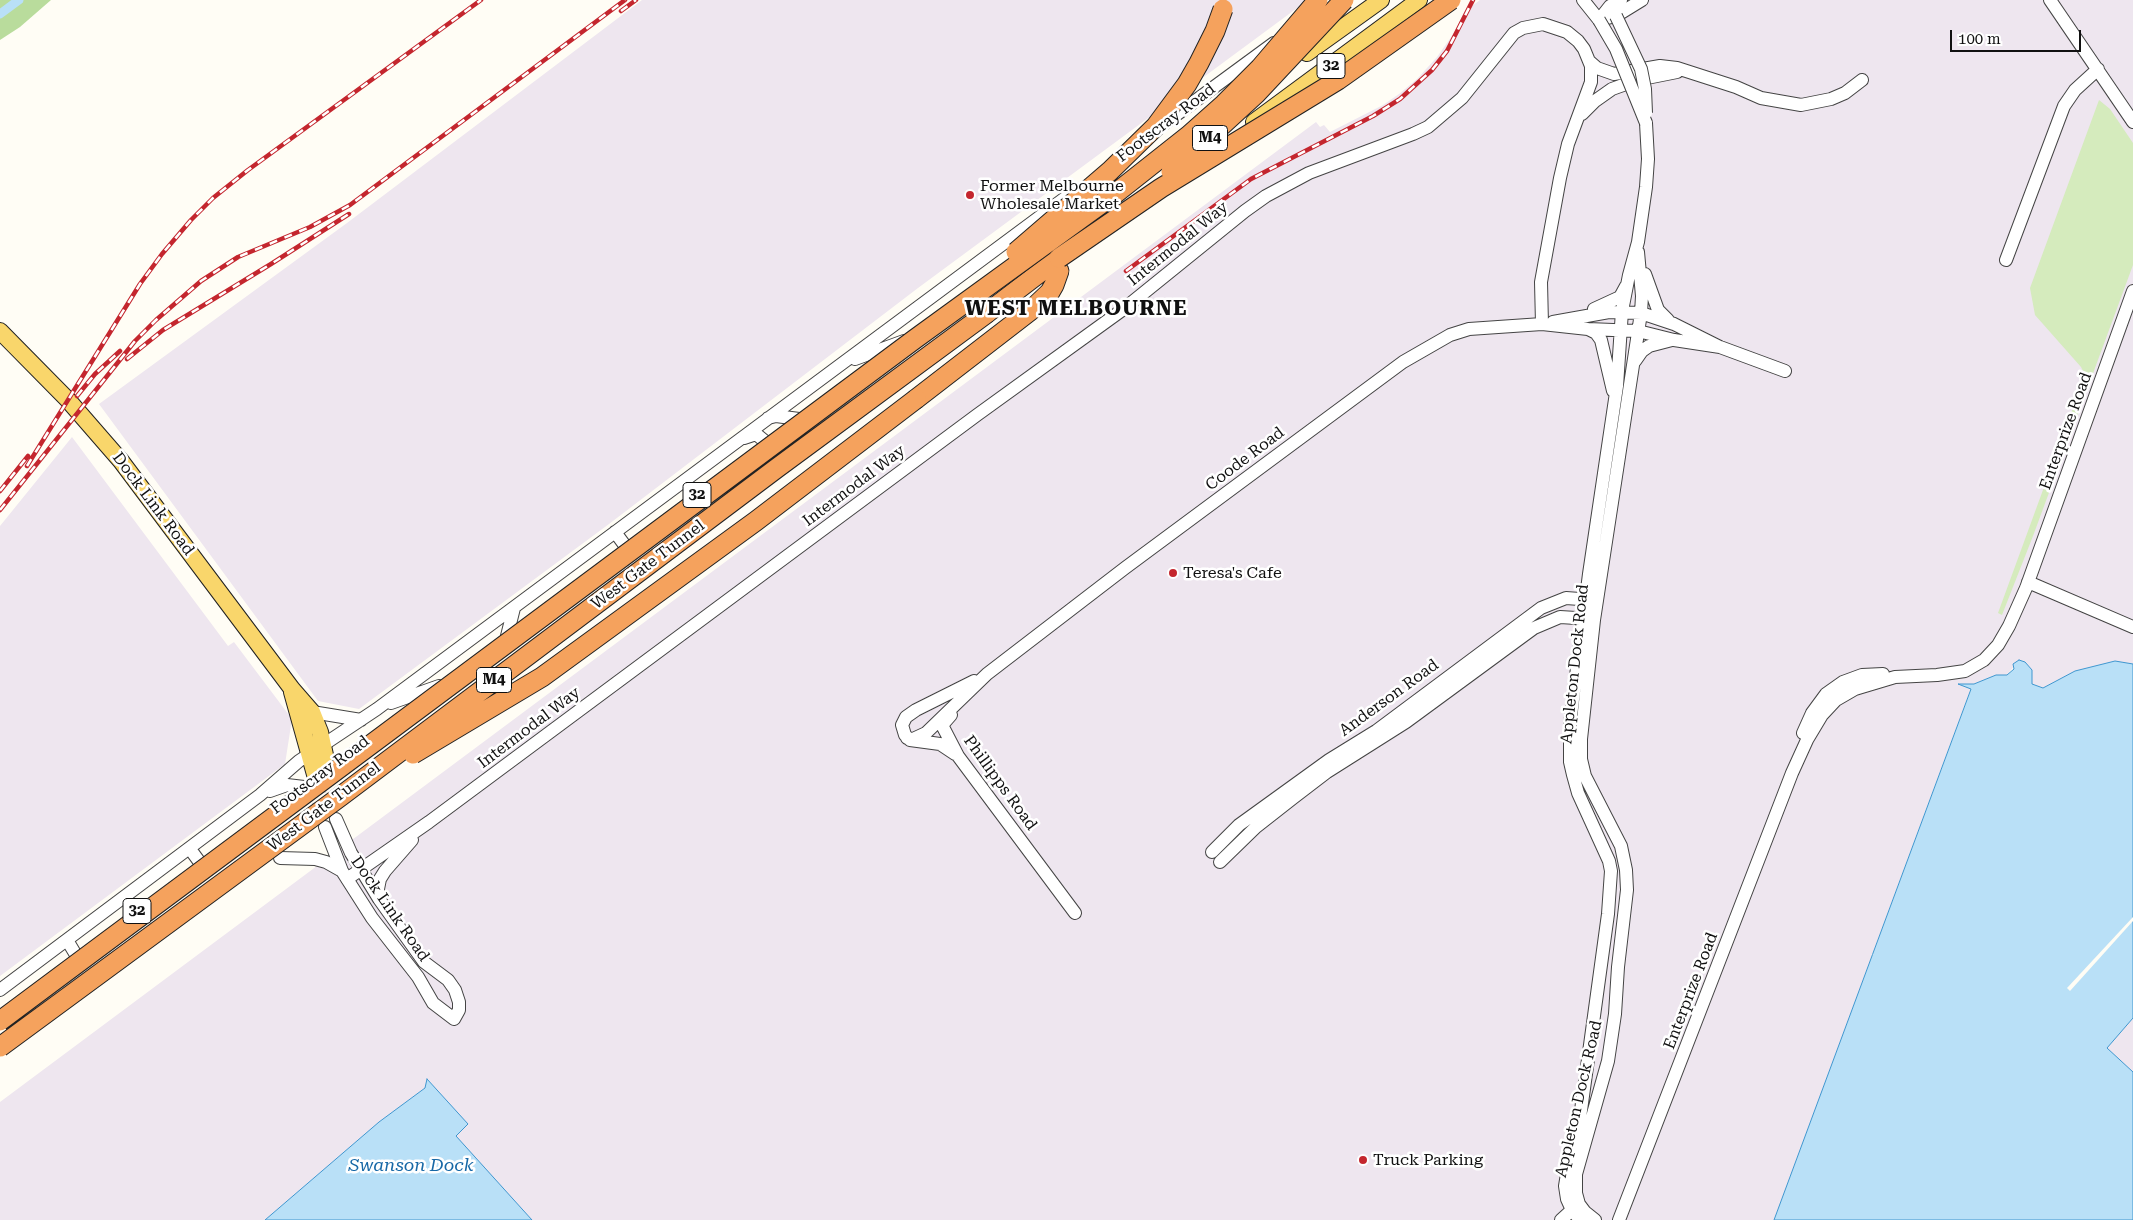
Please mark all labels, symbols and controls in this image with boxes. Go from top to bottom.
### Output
scale bar [1953,20,2084,52]
text: 100 m [1958,30,2001,48]
road number: 32 [1317,54,1345,78]
street label: Footscray Road [1113,80,1219,166]
road number: M4 [1192,126,1228,150]
place label: Former Melbourne Wholesale Market [980,176,1124,214]
marker: Former Melbourne Wholesale Market [964,189,976,201]
street label: Intermodal Way [1124,198,1232,290]
district label: WEST MELBOURNE [963,296,1189,322]
street label: Enterprize Road [2036,370,2096,492]
street label: Coode Road [1202,423,1288,495]
street label: Intermodal Way [799,441,909,531]
street label: Dock Link Road [108,449,198,559]
road number: 32 [683,482,711,508]
street label: West Gate Tunnel [588,516,708,614]
place label: Teresa's Cafe [1183,563,1282,583]
marker: Teresa's Cafe [1167,567,1179,579]
street label: Appleton Dock Road [1557,583,1593,745]
street label: Anderson Road [1336,656,1442,740]
road number: M4 [476,668,512,692]
street label: Intermodal Way [474,683,584,773]
street label: Footscray Road [267,732,373,818]
street label: Phillipps Road [959,732,1041,834]
street label: West Gate Tunnel [264,758,384,856]
street label: Dock Link Road [347,853,433,965]
road number: 32 [123,898,151,924]
street label: Enterprize Road [1660,930,1722,1052]
street label: Appleton Dock Road [1552,1019,1606,1179]
place label: Truck Parking [1373,1150,1483,1170]
marker: Truck Parking [1357,1154,1369,1166]
water label: Swanson Dock [348,1155,474,1177]

